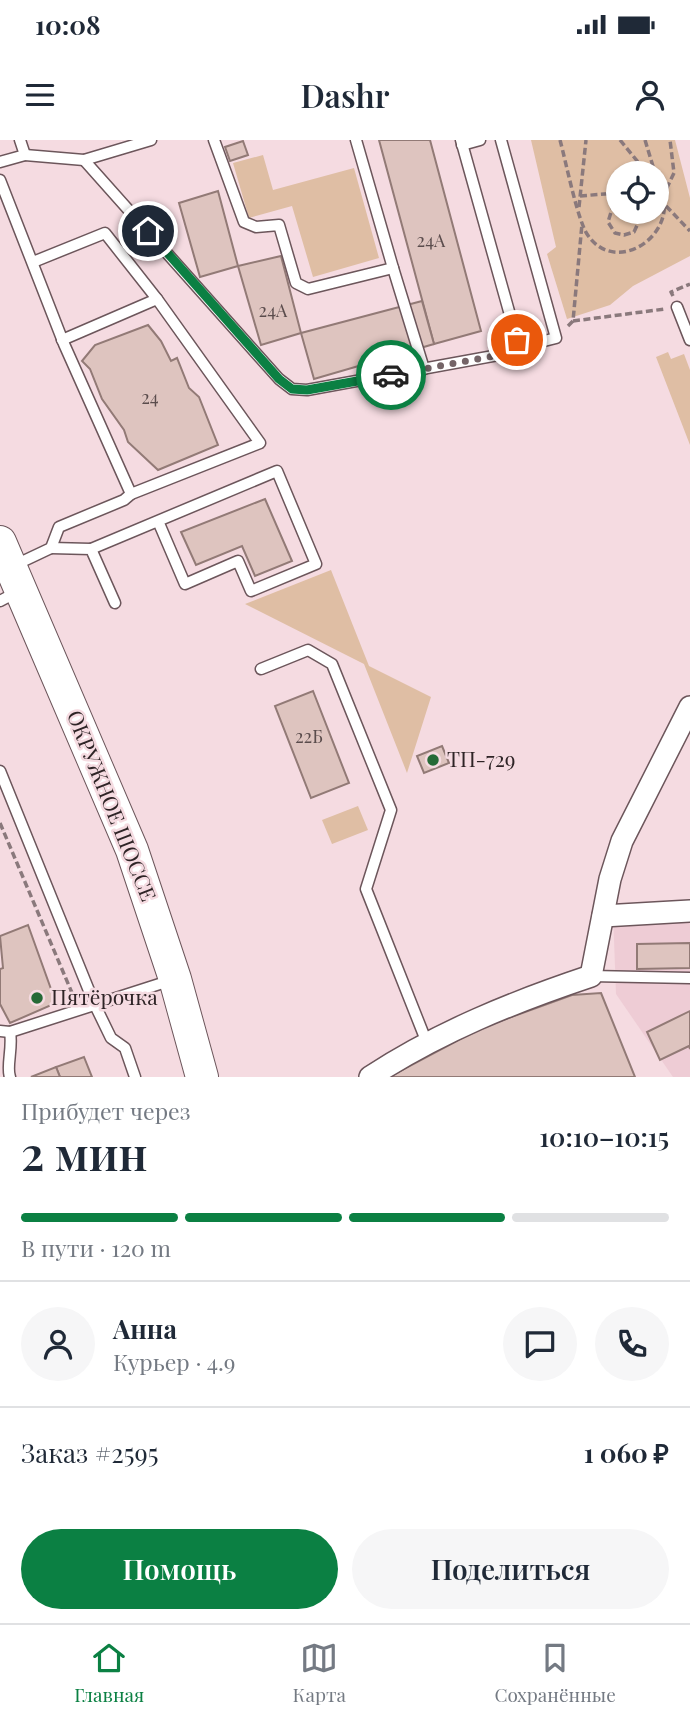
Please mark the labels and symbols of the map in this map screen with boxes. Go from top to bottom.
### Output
pin [118,201,178,261]
house number: 24А [417,228,446,252]
house number: 24А [259,298,288,322]
pin [487,310,547,370]
courier [356,340,426,410]
house number: 24 [141,385,159,409]
street label: ОКРУЖНОЕ ШОССЕ [62,706,164,905]
house number: 22Б [295,724,323,748]
place label: ТП-729 [447,744,515,772]
marker: ТП-729 [425,752,441,768]
place label: Пятёрочка [51,982,158,1010]
marker: Пятёрочка [29,990,45,1006]

